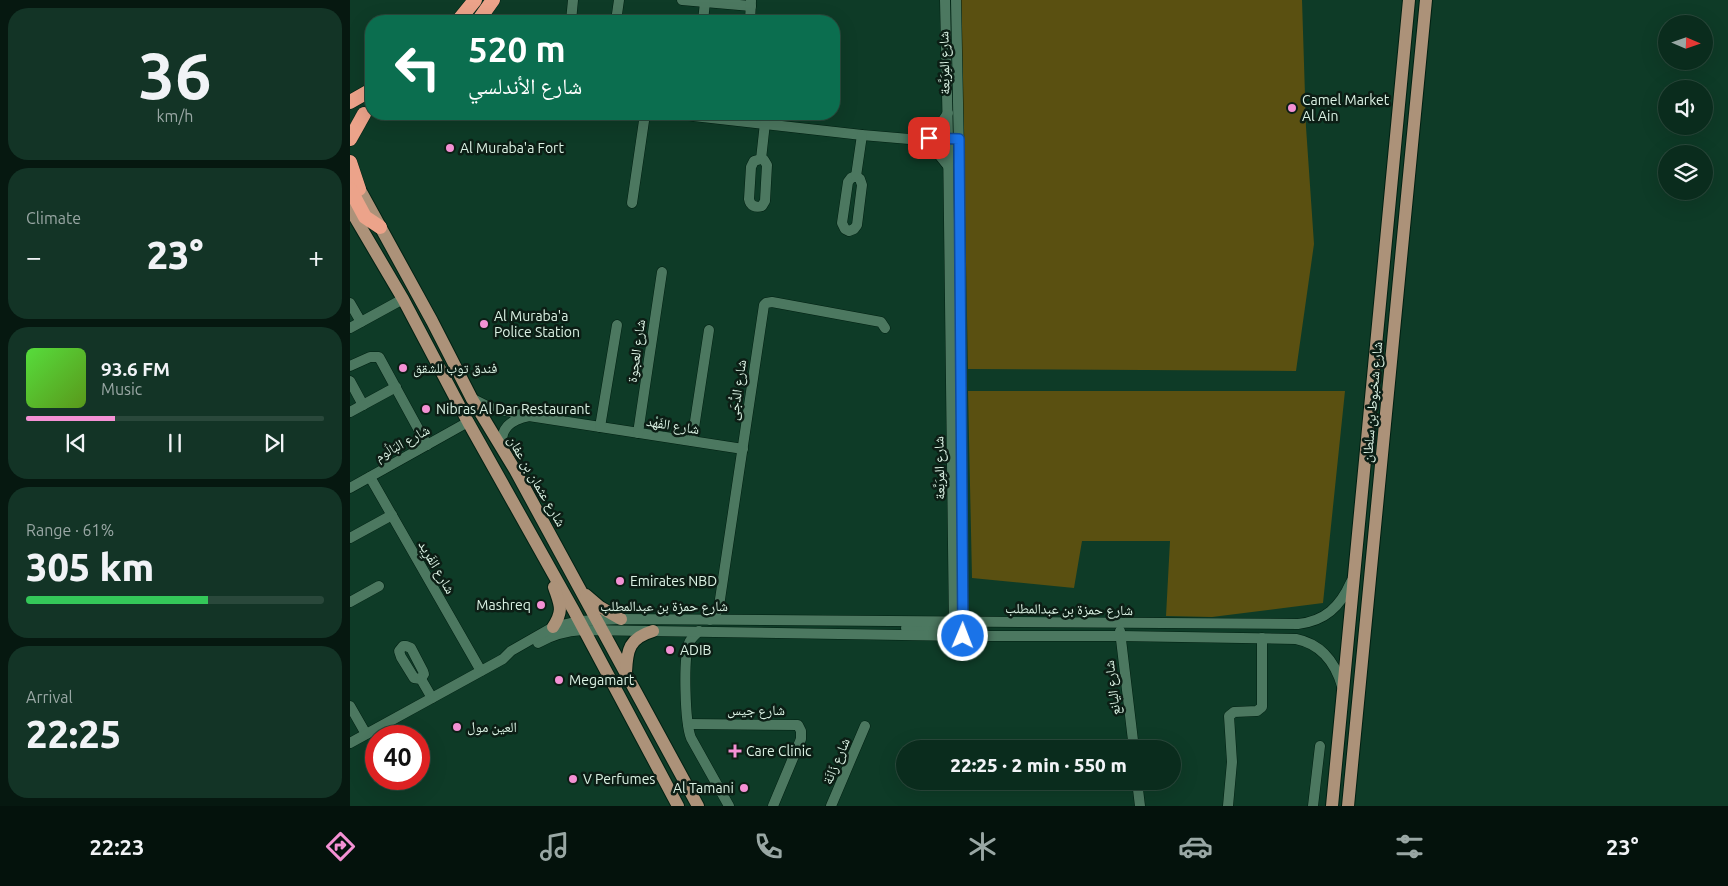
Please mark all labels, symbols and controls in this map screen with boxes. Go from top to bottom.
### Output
north arrow [1658,15,1712,70]
map controls [1658,15,1713,200]
text: 520 m [468,29,566,69]
street label: شارع المِرَبَّعة [935,31,955,95]
icon: left [385,35,450,100]
text: 36 [138,38,212,111]
text: شارع الأندلسي [468,73,582,98]
button: sound [1658,80,1713,135]
place label: Camel Market Al Ain [1302,92,1390,124]
marker: Camel Market Al Ain [1286,102,1298,114]
text: km/h [157,107,193,125]
pin [908,117,950,159]
icon: arrive [915,124,943,152]
place label: Al Muraba'a Fort [460,140,564,156]
marker: Al Muraba'a Fort [444,142,456,154]
button: layers [1658,145,1713,200]
text: Climate [26,209,81,227]
text: 23° [147,234,203,276]
text: − [26,241,42,272]
text: + [308,241,324,272]
place label: Al Muraba'a Police Station [494,308,580,340]
marker: Al Muraba'a Police Station [478,318,490,330]
street label: شارع العجوة [624,318,650,384]
street label: شارع شخبوط بن سلطان [1359,341,1387,463]
text: 93.6 FM [101,358,170,380]
street label: شارع الدُّجَى [725,359,751,422]
place label: فندق توب للشقق [413,360,497,378]
marker: فندق توب للشقق [397,362,409,374]
text: Music [101,380,142,398]
place label: Nibras Al Dar Restaurant [436,401,591,417]
marker: Nibras Al Dar Restaurant [420,403,432,415]
street label: شارع الفَهْد [645,413,701,439]
street label: شارع البَالُوم [372,421,433,466]
icon: previous [62,429,90,457]
icon: pause [161,429,189,457]
icon: next [260,429,288,457]
street label: شارع عثمان بن عفان [503,433,569,530]
street label: شارع المِرَبَّعة [930,436,950,500]
text: Range · 61% [26,521,114,539]
street label: شارع الفَرِيد [413,538,459,598]
text: 305 km [26,546,154,588]
place label: Emirates NBD [630,573,717,589]
marker: Emirates NBD [614,575,626,587]
place label: Mashreq [476,597,531,613]
street label: شارع حمزة بن عبدالمطلب [600,598,728,616]
marker: Mashreq [535,599,547,611]
street label: شارع حمزة بن عبدالمطلب [1005,600,1133,620]
position arrow [936,609,988,661]
place label: ADIB [680,642,712,658]
marker: ADIB [664,644,676,656]
street label: شارع اليانع [1101,659,1125,716]
place label: Megamart [569,672,635,688]
marker: Megamart [553,674,565,686]
text: Arrival [26,688,73,706]
street label: شارع جيس [727,702,785,720]
text: 22:25 [26,713,121,755]
place label: العين مول [467,719,517,736]
marker: العين مول [451,721,463,733]
speed limit sign: 40 [365,725,430,790]
street label: شارع زَانَة [819,735,855,787]
place label: Care Clinic [746,743,812,759]
marker: Care Clinic [728,744,742,758]
text: 22:25 · 2 min · 550 m [950,754,1127,776]
place label: V Perfumes [583,771,655,787]
marker: V Perfumes [567,773,579,785]
place label: Al Tamani [673,780,734,796]
marker: Al Tamani [738,782,750,794]
icon: directions [323,829,358,864]
icon: music [537,829,572,864]
icon: phone [751,829,786,864]
icon: climate [965,829,1000,864]
icon: car [1178,829,1213,864]
icon: filters [1392,829,1427,864]
text: 22:23 [89,834,144,859]
text: 23° [1606,834,1639,859]

